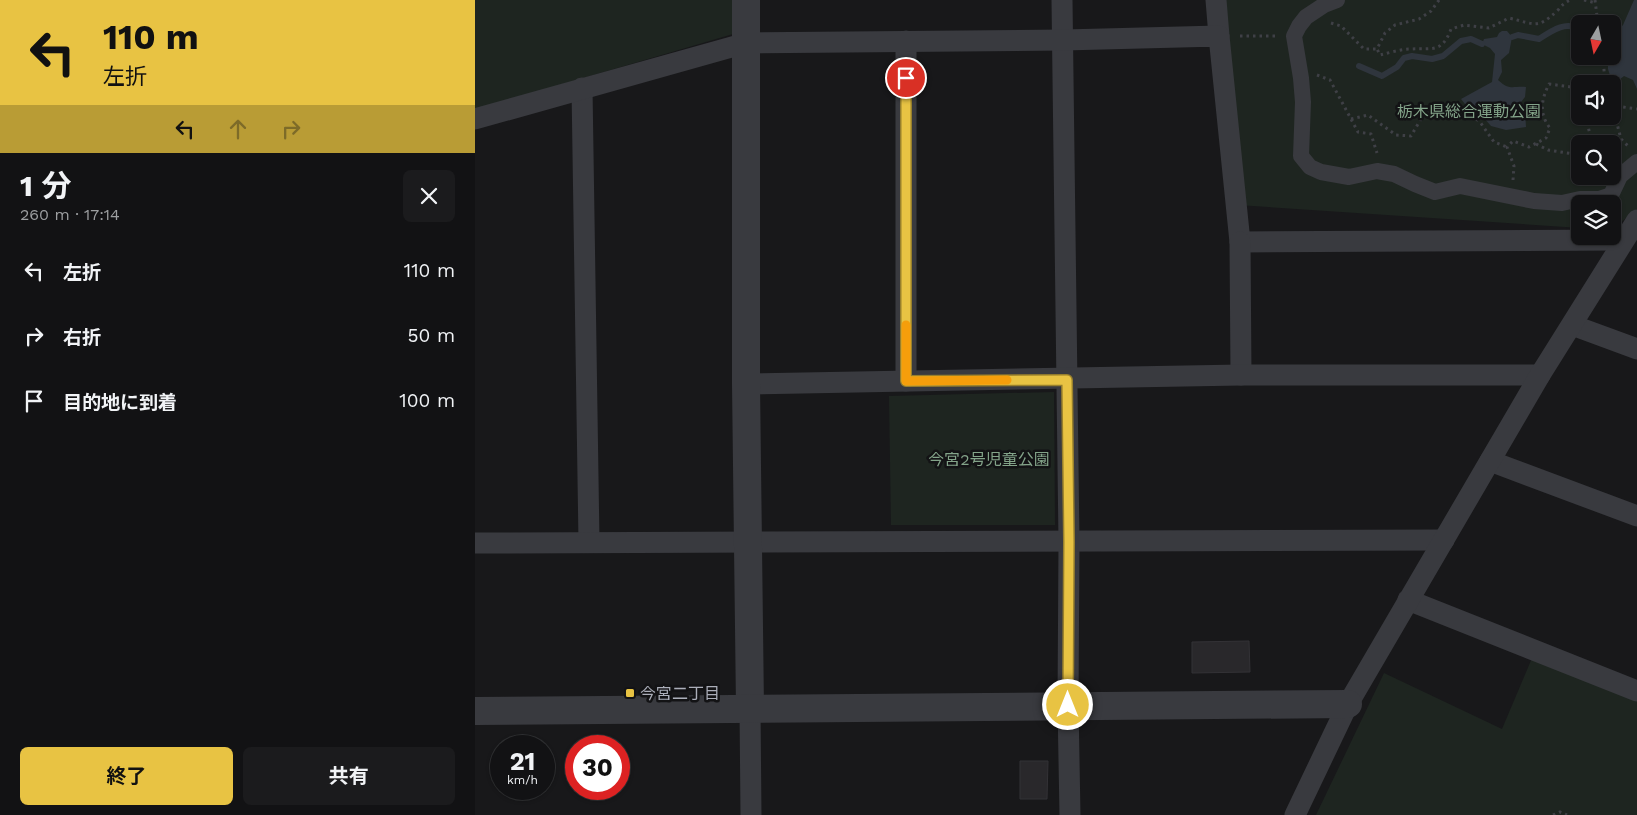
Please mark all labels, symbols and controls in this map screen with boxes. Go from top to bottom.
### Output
north arrow [1571,15,1621,65]
map controls [1571,15,1621,245]
text: 110 m [103,16,199,58]
icon: left [20,20,85,85]
pin [885,57,927,99]
text: 左折 [103,64,147,89]
icon: arrive [892,64,920,92]
button: sound [1571,75,1621,125]
park label: 栃木県総合運動公園 [1397,102,1541,121]
icon: left [171,115,199,143]
icon: ahead [224,115,252,143]
icon: right [277,115,305,143]
button: search [1571,135,1621,185]
text: 1 分 [20,168,72,203]
button: close [403,170,455,222]
button: layers [1571,195,1621,245]
text: 260 m · 17:14 [20,205,120,224]
icon: left [20,257,48,285]
text: 110 m [404,259,455,282]
text: 左折 [63,261,101,284]
icon: right [20,322,48,350]
text: 50 m [408,324,455,347]
text: 右折 [63,326,101,349]
icon: arrive [20,387,48,415]
text: 100 m [399,389,455,412]
text: 目的地に到着 [63,391,177,414]
park label: 今宮2号児童公園 [928,450,1050,469]
position arrow [1041,678,1093,730]
place label: 今宮二丁目 [640,684,720,703]
marker: 今宮二丁目 [624,687,636,699]
speed limit sign: 30 [565,735,630,800]
button: 終了 [20,747,233,805]
button: 共有 [243,747,455,805]
text: 21 [510,747,535,776]
text: km/h [507,773,538,787]

